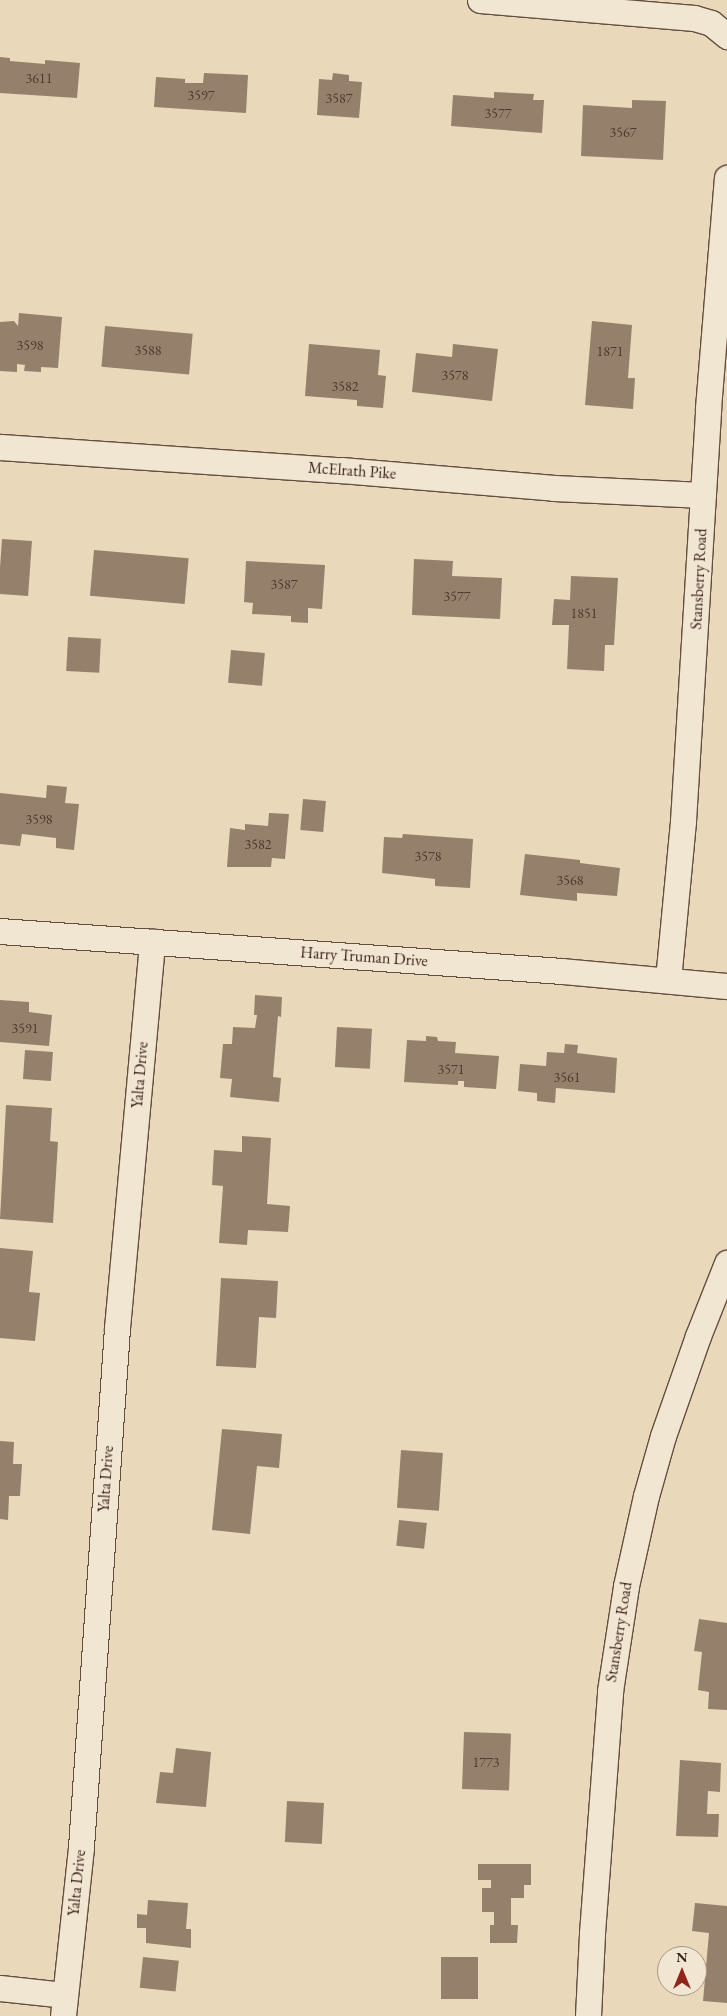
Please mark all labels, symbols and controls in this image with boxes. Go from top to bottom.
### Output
house number: 3611 [26,70,52,86]
house number: 3597 [188,87,214,103]
house number: 3587 [326,90,352,106]
house number: 3577 [485,105,511,121]
house number: 3567 [610,124,636,140]
house number: 3598 [17,337,43,353]
house number: 3588 [135,342,161,358]
house number: 1871 [597,343,623,359]
house number: 3578 [442,367,468,383]
house number: 3582 [332,378,358,394]
street label: McElrath Pike [307,458,397,484]
street label: Stansberry Road [687,528,711,630]
house number: 3587 [271,576,297,592]
house number: 3577 [444,588,470,604]
house number: 1851 [571,605,597,621]
house number: 3598 [26,811,52,827]
house number: 3582 [245,836,271,852]
house number: 3578 [415,848,441,864]
house number: 3568 [557,872,583,888]
street label: Harry Truman Drive [300,943,428,971]
house number: 3591 [12,1020,38,1036]
street label: Yalta Drive [128,1041,152,1109]
house number: 3571 [438,1061,464,1077]
house number: 3561 [554,1069,580,1085]
street label: Yalta Drive [94,1445,118,1513]
street label: Stansberry Road [602,1580,636,1684]
house number: 1773 [473,1754,499,1770]
street label: Yalta Drive [64,1849,90,1917]
north arrow [657,1946,707,1996]
text: N [676,1948,688,1966]

